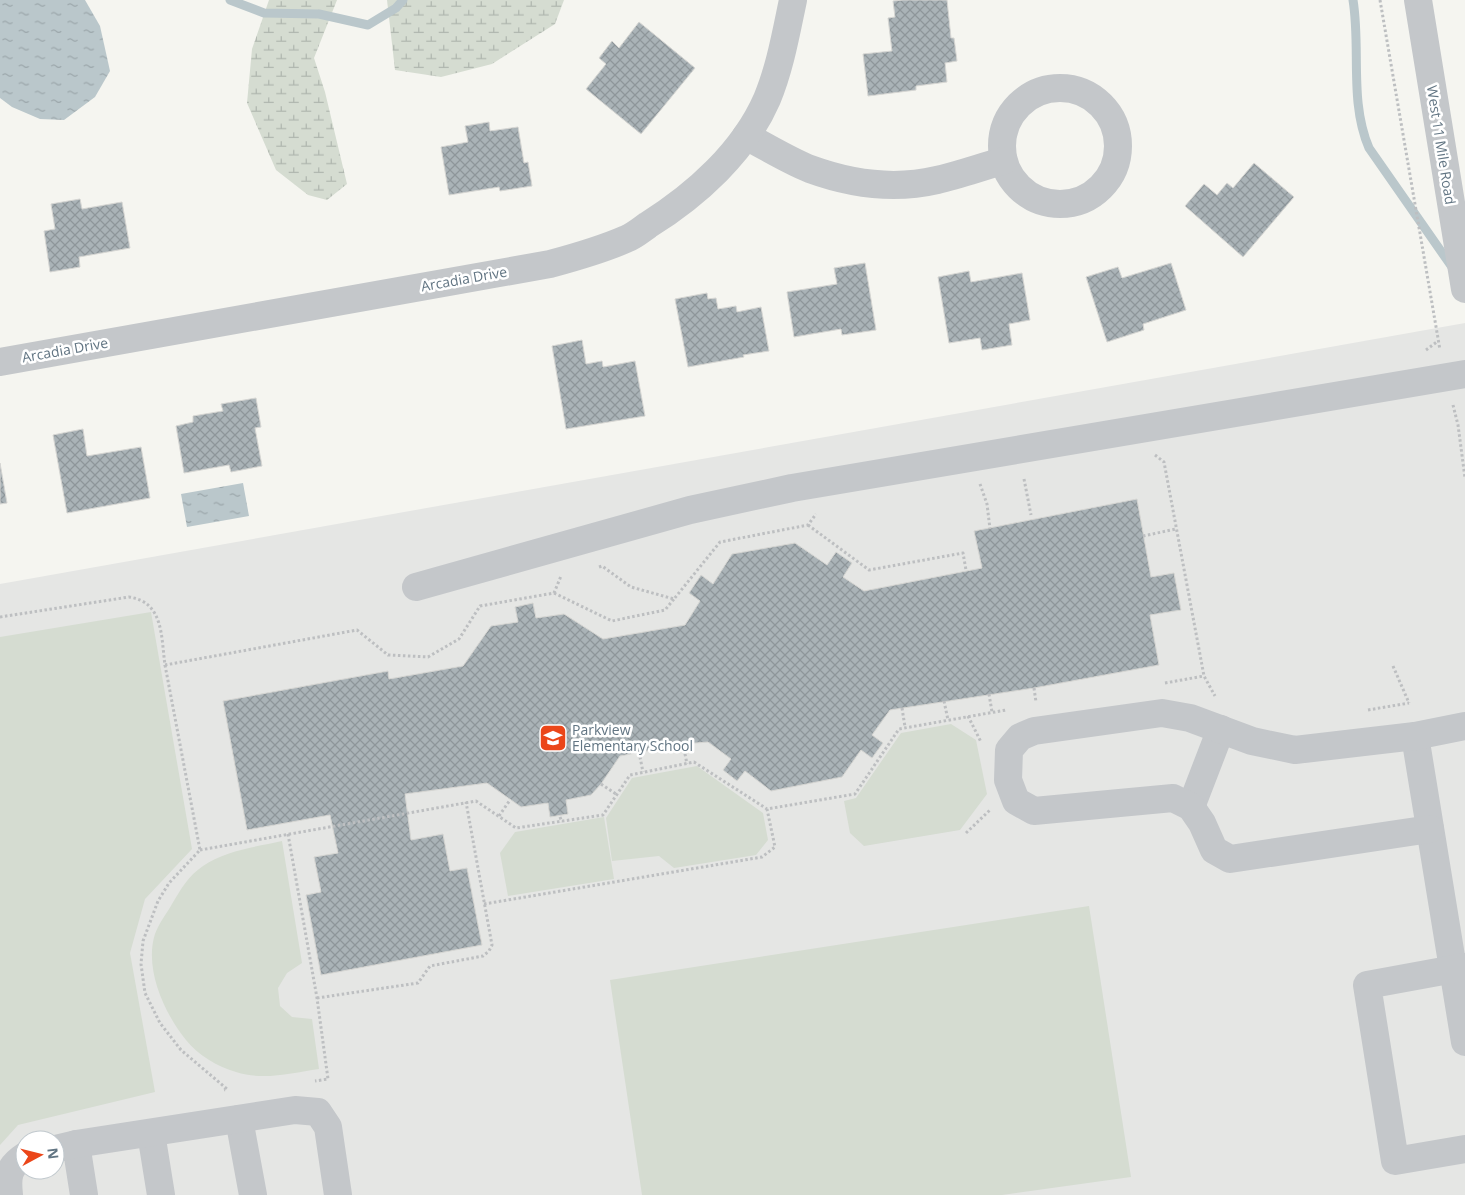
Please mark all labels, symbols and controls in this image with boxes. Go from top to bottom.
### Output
street label: West 11 Mile Road [1423,84,1460,206]
street label: Arcadia Drive [420,262,508,295]
street label: Arcadia Drive [21,333,109,366]
place label: Parkview Elementary School [572,720,693,755]
school or university icon: Parkview Elementary School [538,723,568,753]
north arrow [15,1130,65,1180]
text: N [43,1147,64,1160]

